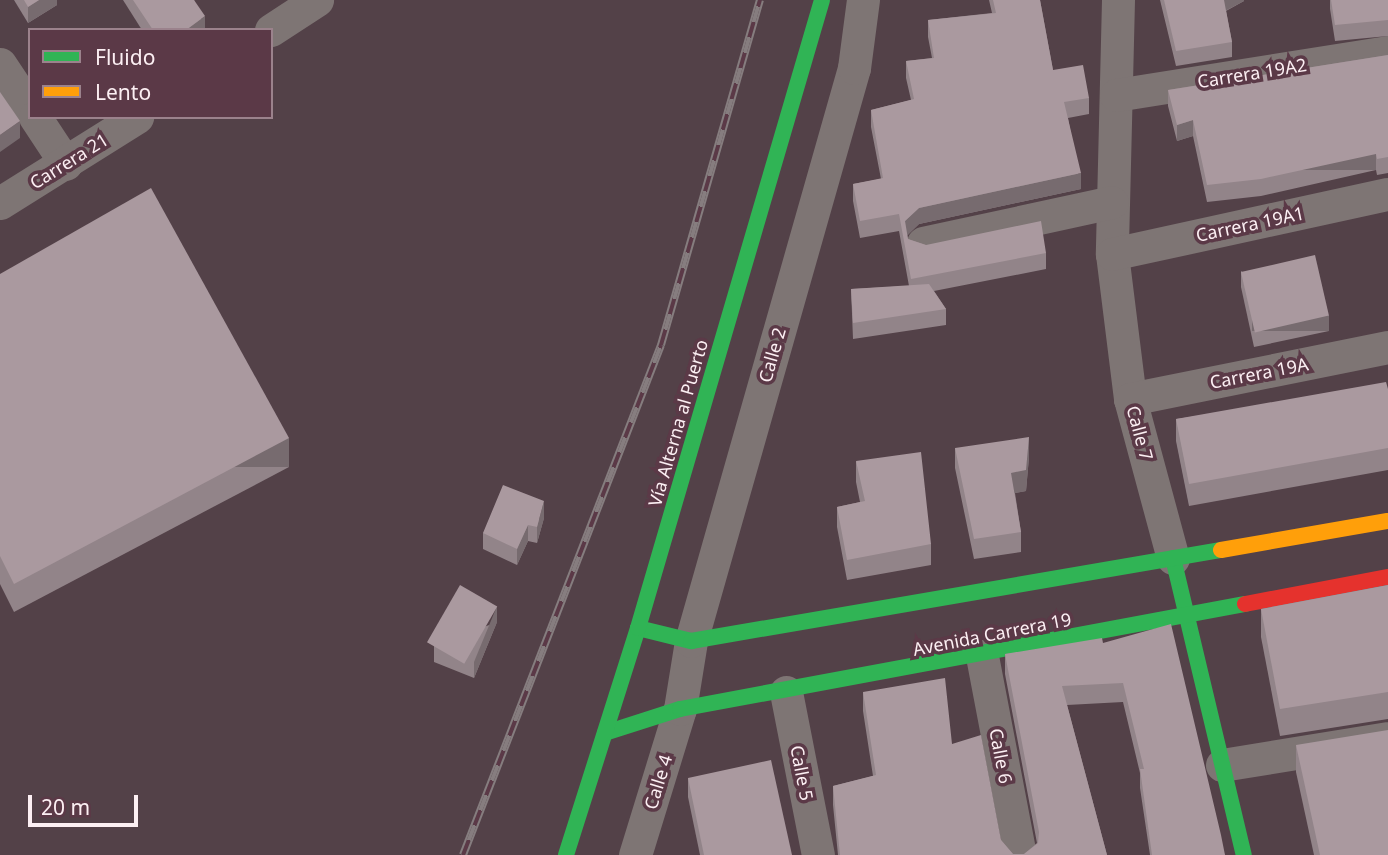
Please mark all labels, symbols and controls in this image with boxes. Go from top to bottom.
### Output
legend [28,28,273,119]
text: Fluido [95,43,155,71]
street label: Carrera 19A2 [1196,54,1308,92]
text: Lento [95,78,151,106]
street label: Carrera 21 [26,128,112,194]
street label: Carrera 19A1 [1194,202,1306,246]
street label: Calle 2 [754,325,790,385]
street label: Vía Alterna al Puerto [644,337,712,509]
street label: Carrera 19A [1208,353,1310,393]
street label: Calle 7 [1122,403,1158,463]
street label: Avenida Carrera 19 [911,608,1073,660]
street label: Calle 6 [985,727,1017,785]
street label: Calle 5 [786,744,818,802]
street label: Calle 4 [640,752,676,812]
scale bar [32,782,142,826]
text: 20 m [41,793,90,821]

